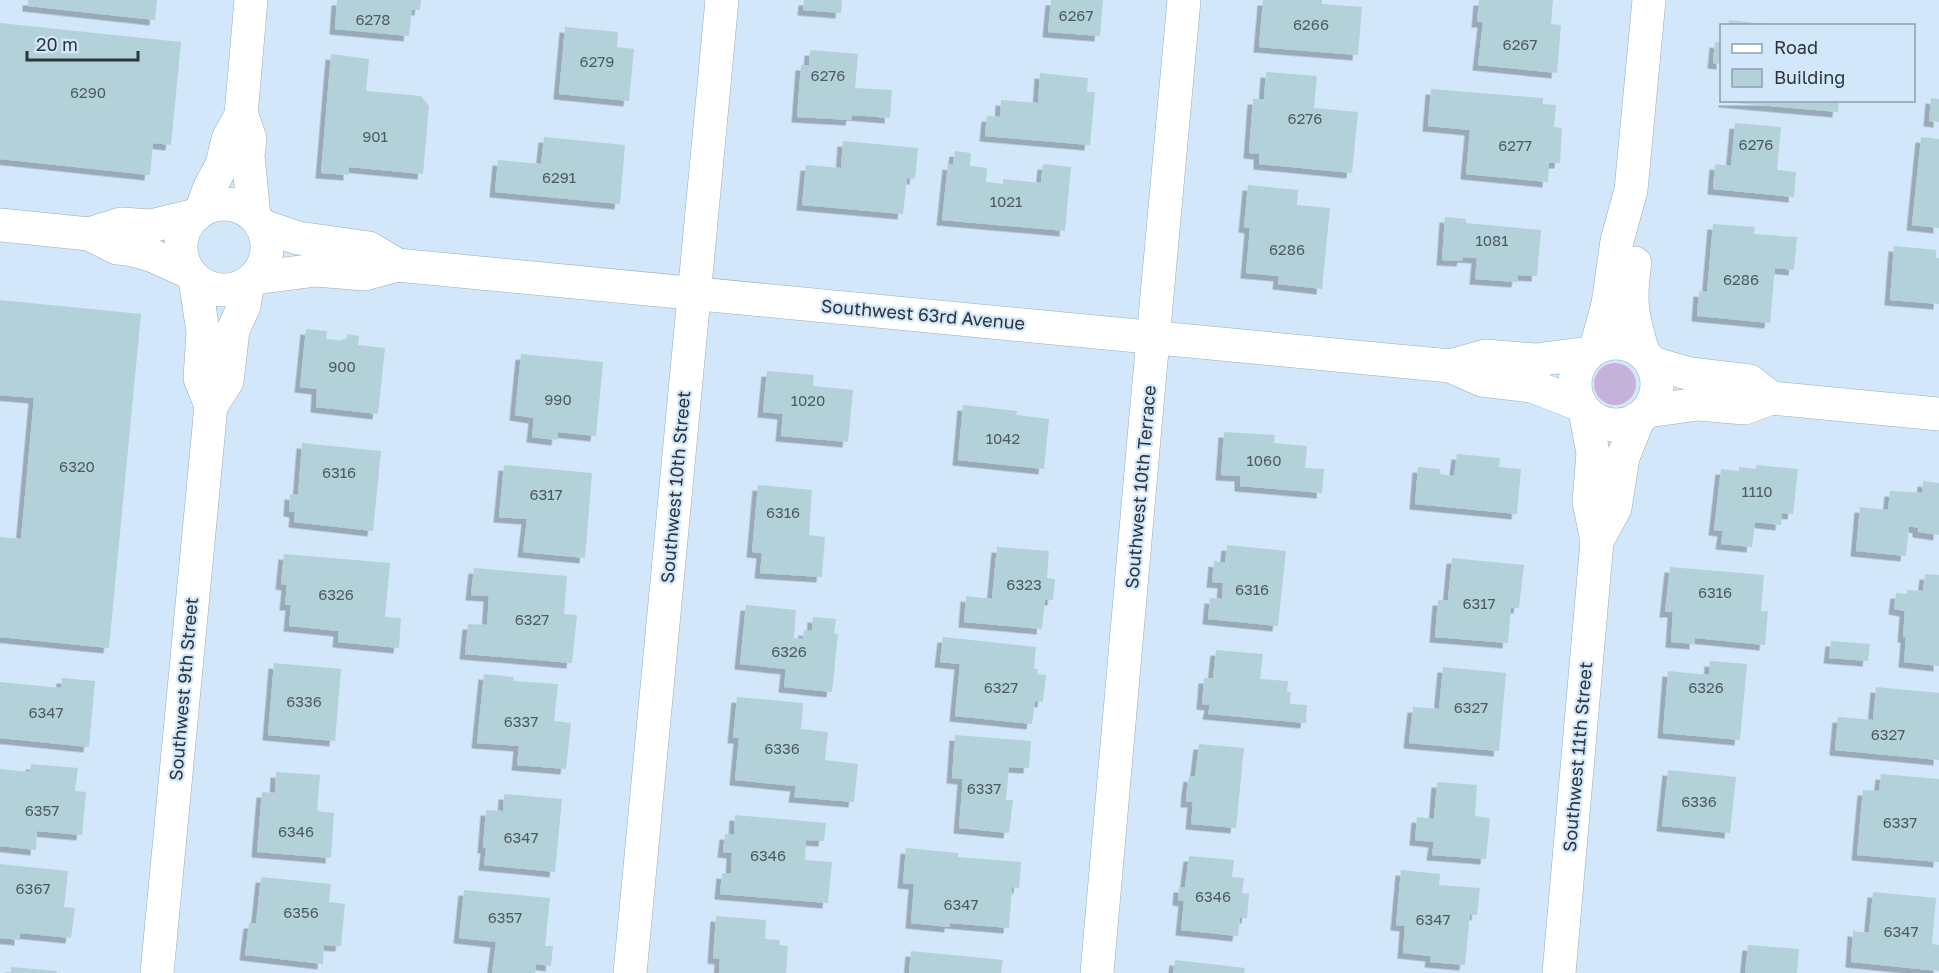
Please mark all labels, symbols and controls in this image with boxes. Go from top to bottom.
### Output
house number: 6267 [1059,6,1093,24]
house number: 6278 [356,10,390,28]
house number: 6266 [1293,15,1329,33]
scale bar [27,24,138,62]
legend [1720,24,1915,102]
text: 20 m [36,33,78,55]
house number: 6267 [1503,35,1537,53]
text: Road [1774,36,1818,58]
house number: 6279 [580,52,614,70]
house number: 6276 [811,66,845,84]
text: Building [1774,66,1845,88]
house number: 6290 [70,83,106,101]
house number: 6276 [1288,109,1322,127]
house number: 901 [362,127,388,145]
house number: 6276 [1739,135,1773,153]
house number: 6277 [1498,136,1532,154]
house number: 6291 [542,168,576,186]
house number: 1021 [990,192,1022,210]
house number: 1081 [1475,231,1509,249]
house number: 6286 [1269,240,1305,258]
house number: 6286 [1723,270,1759,288]
street label: Southwest 63rd Avenue [820,294,1026,334]
house number: 900 [328,357,356,375]
street label: Southwest 10th Terrace [1120,384,1160,590]
house number: 990 [544,390,572,408]
street label: Southwest 10th Street [656,390,694,584]
house number: 1020 [791,391,825,409]
house number: 1042 [986,429,1020,447]
house number: 1060 [1247,451,1281,469]
house number: 6320 [59,457,95,475]
house number: 6316 [322,463,356,481]
house number: 1110 [1741,482,1773,500]
house number: 6317 [529,485,563,503]
house number: 6316 [766,503,800,521]
house number: 6323 [1006,575,1042,593]
house number: 6316 [1235,580,1269,598]
house number: 6316 [1698,583,1732,601]
house number: 6326 [318,585,354,603]
house number: 6317 [1462,594,1496,612]
street label: Southwest 9th Street [164,596,202,782]
house number: 6327 [515,610,549,628]
house number: 6326 [771,642,807,660]
street label: Southwest 11th Street [1558,661,1596,853]
house number: 6327 [984,678,1018,696]
house number: 6326 [1688,678,1724,696]
house number: 6336 [286,692,322,710]
house number: 6327 [1454,698,1488,716]
house number: 6347 [29,703,64,721]
house number: 6337 [504,712,538,730]
house number: 6327 [1871,725,1905,743]
house number: 6336 [764,739,800,757]
house number: 6337 [967,779,1001,797]
house number: 6336 [1681,792,1717,810]
house number: 6357 [25,801,59,819]
house number: 6337 [1883,813,1917,831]
house number: 6346 [278,822,314,840]
house number: 6347 [504,828,539,846]
house number: 6346 [750,846,786,864]
house number: 6367 [16,879,50,897]
house number: 6346 [1195,887,1231,905]
house number: 6347 [944,895,979,913]
house number: 6356 [283,903,319,921]
house number: 6357 [488,908,522,926]
house number: 6347 [1416,910,1451,928]
house number: 6347 [1884,922,1919,940]

